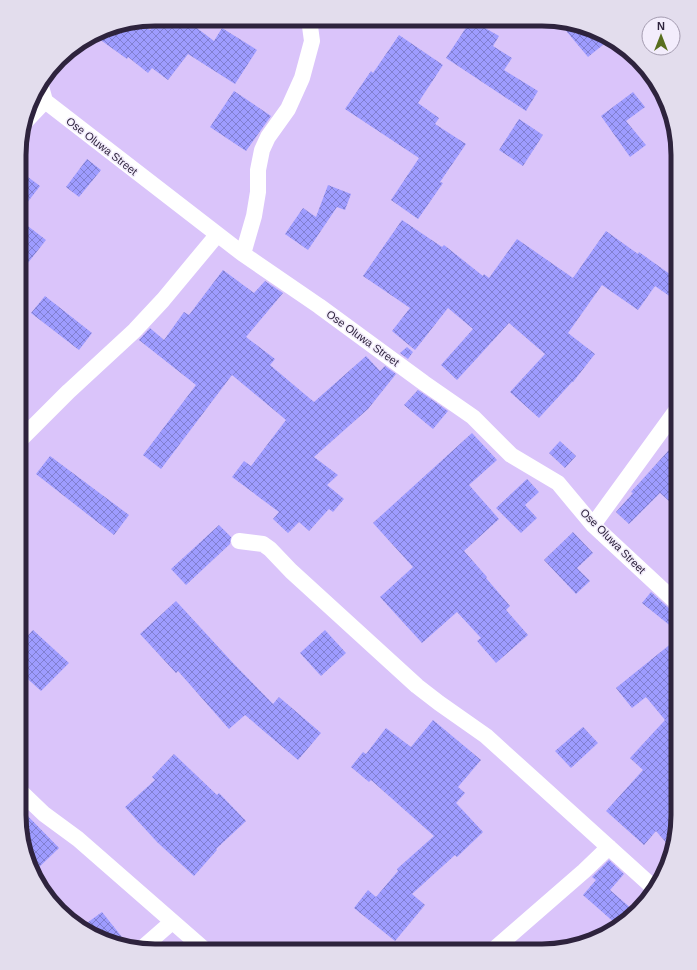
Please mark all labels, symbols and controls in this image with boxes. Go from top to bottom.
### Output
north arrow [641,16,681,56]
text: N [657,20,665,32]
street label: Ose Oluwa Street [64,115,140,177]
street label: Ose Oluwa Street [324,308,402,368]
street label: Ose Oluwa Street [578,506,648,576]

